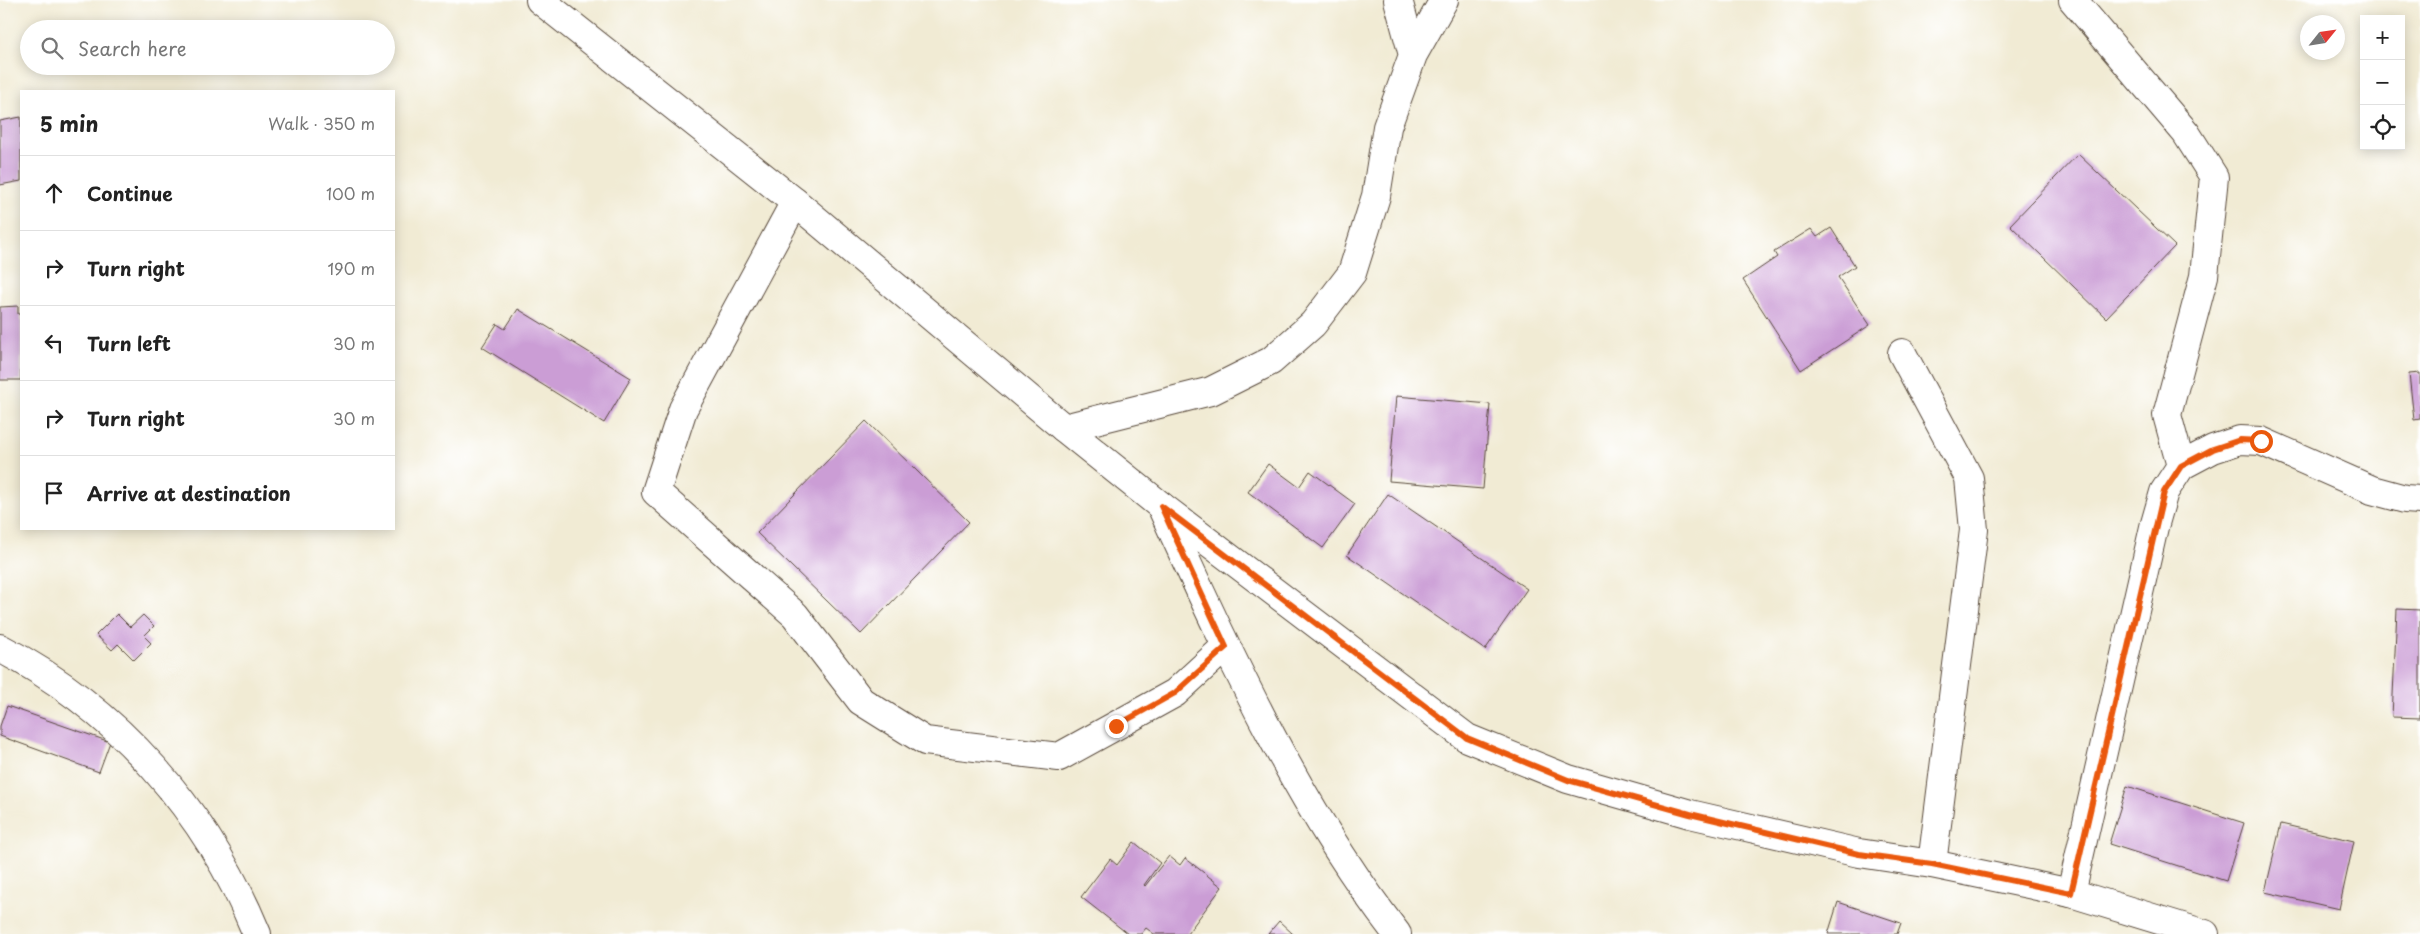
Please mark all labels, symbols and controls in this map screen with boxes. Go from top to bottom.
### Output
north arrow [2300,15,2345,60]
map controls [2360,15,2405,150]
button: + [2360,15,2405,60]
search box [20,20,395,75]
icon: search [38,34,66,62]
text: Search here [78,34,187,62]
button: − [2360,60,2405,105]
button: locate [2360,105,2405,150]
text: 5 min [40,107,98,139]
text: Walk · 350 m [268,111,375,135]
icon: ahead [40,179,68,207]
text: Continue [87,179,173,207]
text: 100 m [326,181,375,205]
icon: right [40,254,68,282]
text: Turn right [87,254,185,282]
text: 190 m [327,256,375,280]
icon: left [40,329,68,357]
text: Turn left [87,329,171,357]
text: 30 m [333,331,375,355]
icon: right [40,404,68,432]
text: Turn right [87,404,185,432]
text: 30 m [333,406,375,430]
route start [2250,430,2273,453]
icon: arrive [40,479,68,507]
text: Arrive at destination [87,479,291,507]
route end [1105,715,1128,738]

